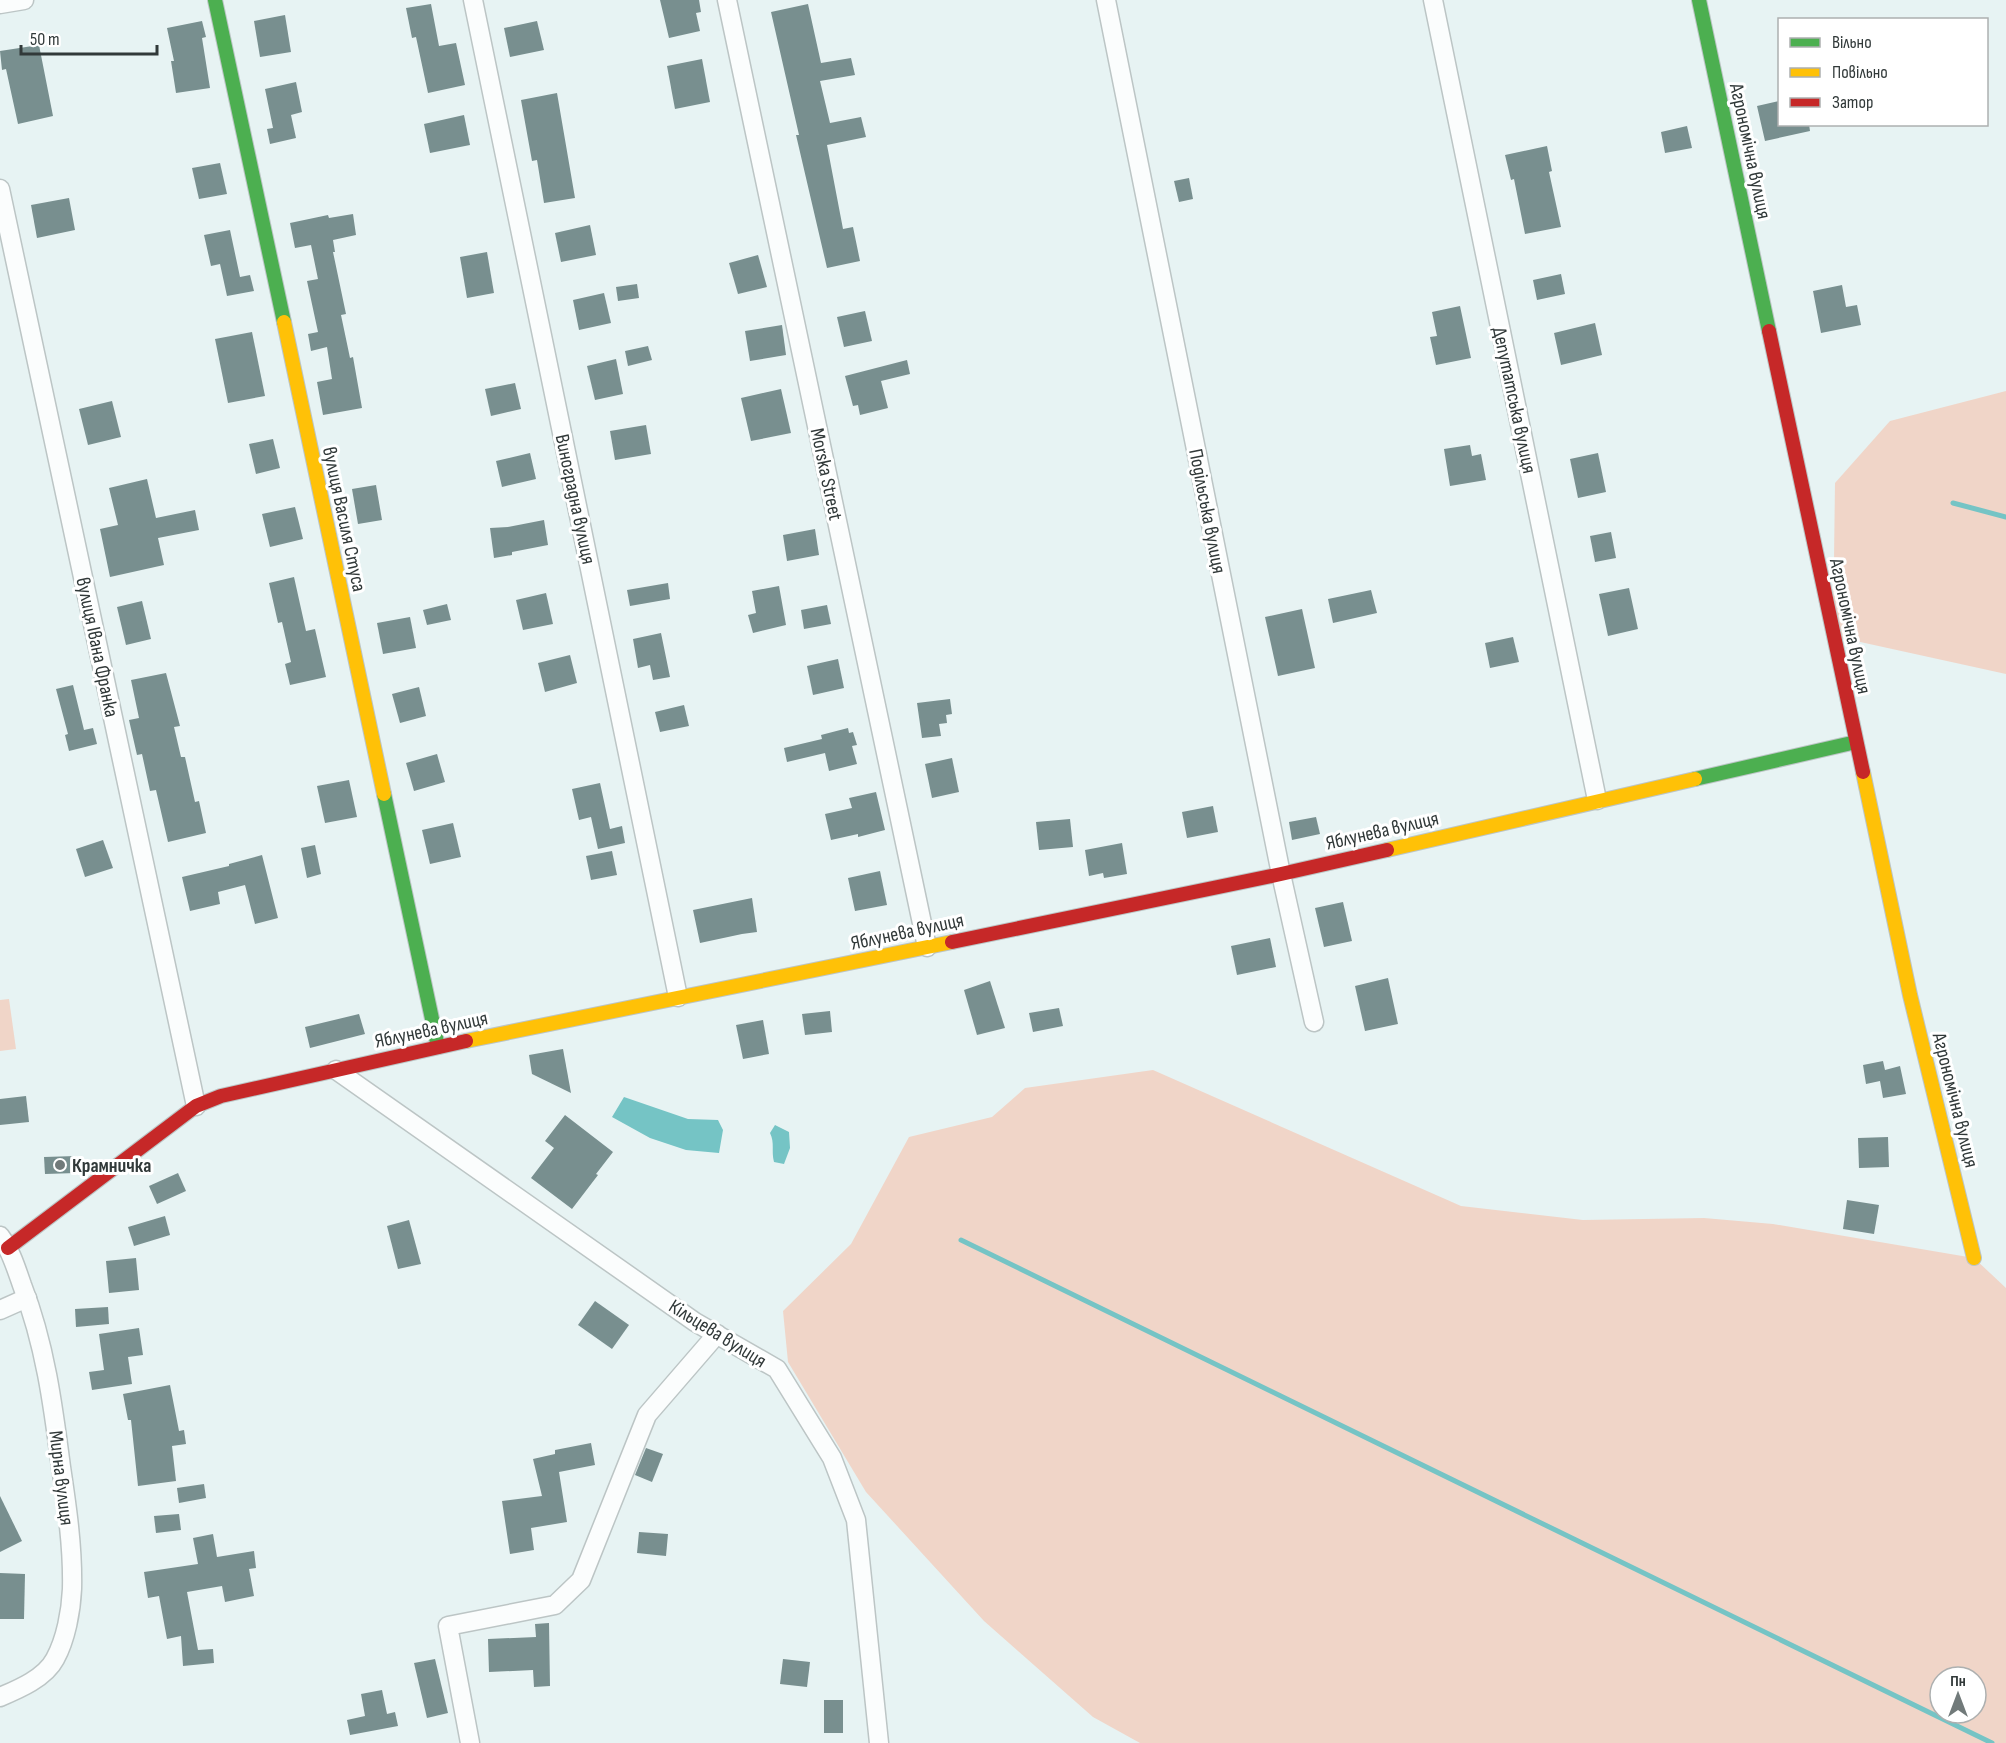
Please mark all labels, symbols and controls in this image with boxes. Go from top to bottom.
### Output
scale bar [21,18,158,56]
legend [1778,18,1988,126]
text: 50 m [30,29,60,50]
text: Вільно [1832,32,1872,53]
text: Повільно [1832,62,1888,83]
street label: Агрономічна вулиця [1724,80,1776,221]
text: Затор [1832,92,1873,113]
street label: Депутатська вулиця [1487,325,1541,476]
street label: Morska Street [805,426,847,522]
street label: Виноградна вулиця [550,432,601,566]
street label: вулиця Василя Стуса [317,445,371,594]
street label: Подільська вулиця [1183,447,1231,576]
street label: Агрономічна вулиця [1824,555,1876,696]
street label: вулиця Івана Франка [71,575,124,719]
street label: Яблунева вулиця [1323,806,1441,856]
street label: Яблунева вулиця [848,908,966,956]
street label: Яблунева вулиця [372,1006,490,1054]
street label: Агрономічна вулиця [1926,1029,1983,1170]
place label: Крамничка [72,1154,151,1178]
marker: Крамничка [53,1158,67,1172]
street label: Кільцева вулиця [664,1294,771,1373]
street label: Мирна вулиця [43,1429,79,1527]
north arrow [1928,1665,1988,1725]
text: Пн [1950,1672,1966,1691]

